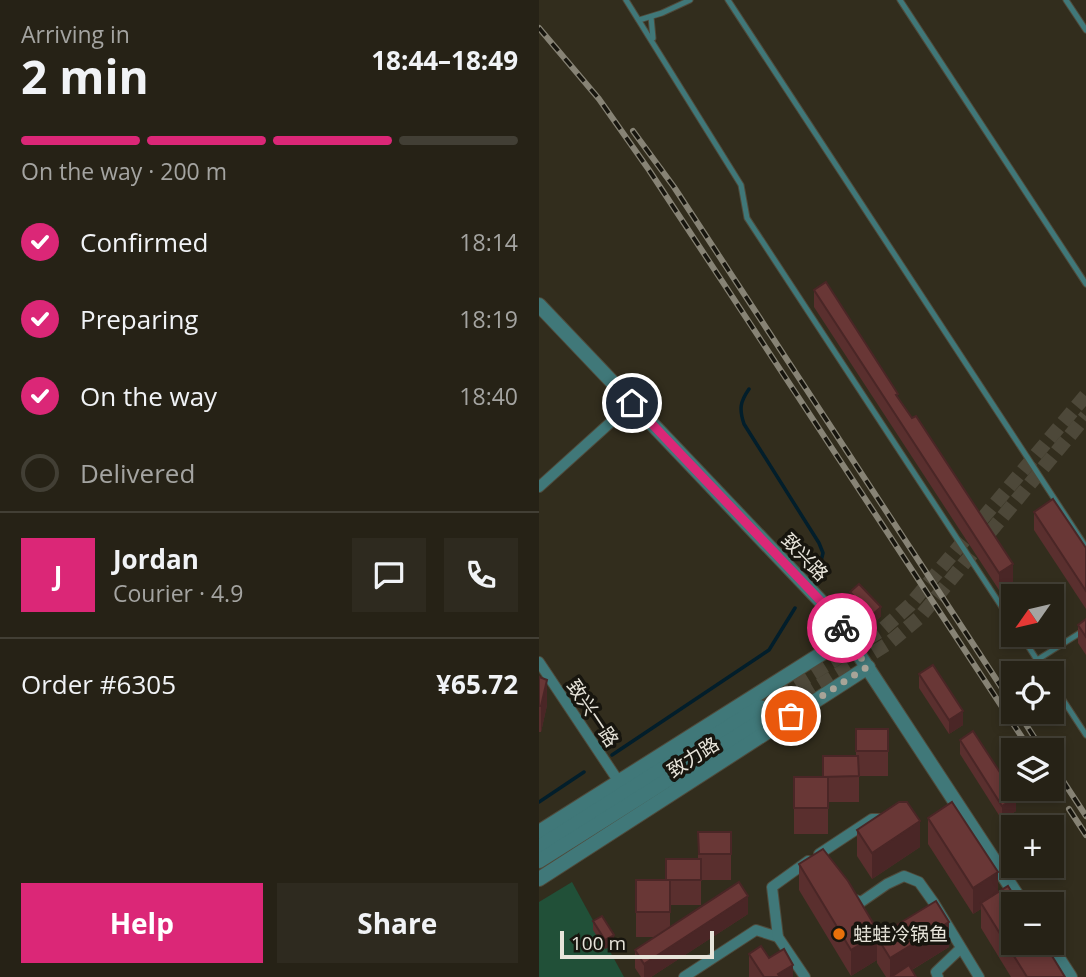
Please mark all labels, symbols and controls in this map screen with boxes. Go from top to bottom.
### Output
text: Arriving in [21,18,130,50]
text: 18:44–18:49 [371,42,518,78]
text: 2 min [21,45,149,107]
text: On the way · 200 m [21,155,227,187]
icon: check [21,223,59,261]
text: Confirmed [80,224,208,260]
text: 18:14 [459,226,518,258]
icon: check [21,300,59,338]
text: Preparing [80,301,198,337]
text: 18:19 [459,303,518,335]
pin [602,373,662,433]
icon: check [21,377,59,415]
text: On the way [80,378,217,414]
text: 18:40 [459,380,518,412]
icon: home [613,384,651,422]
text: Delivered [80,455,195,491]
street label: 致兴路 [776,527,834,587]
button: chat [352,538,426,612]
button: phone [444,538,518,612]
text: Jordan [113,541,199,577]
text: J [54,557,62,593]
text: Courier · 4.9 [113,577,243,609]
north arrow [1001,584,1064,648]
map controls [1001,584,1064,955]
courier [807,593,877,663]
icon: bike [823,609,861,647]
button: locate [1001,661,1064,724]
text: Order #6305 [21,666,176,702]
text: ¥65.72 [436,666,518,702]
street label: 致兴一路 [561,674,625,752]
pin [761,686,821,746]
icon: bag [772,697,810,735]
street label: 致力路 [662,731,724,783]
button: layers [1001,738,1064,801]
button: + [1001,815,1064,878]
button: Help [21,883,263,963]
button: Share [277,883,518,963]
button: − [1001,892,1064,955]
place label: 蛙蛙冷锅鱼 [853,921,948,947]
marker: 蛙蛙冷锅鱼 [831,926,847,942]
scale bar [560,928,714,960]
text: 100 m [571,930,626,956]

